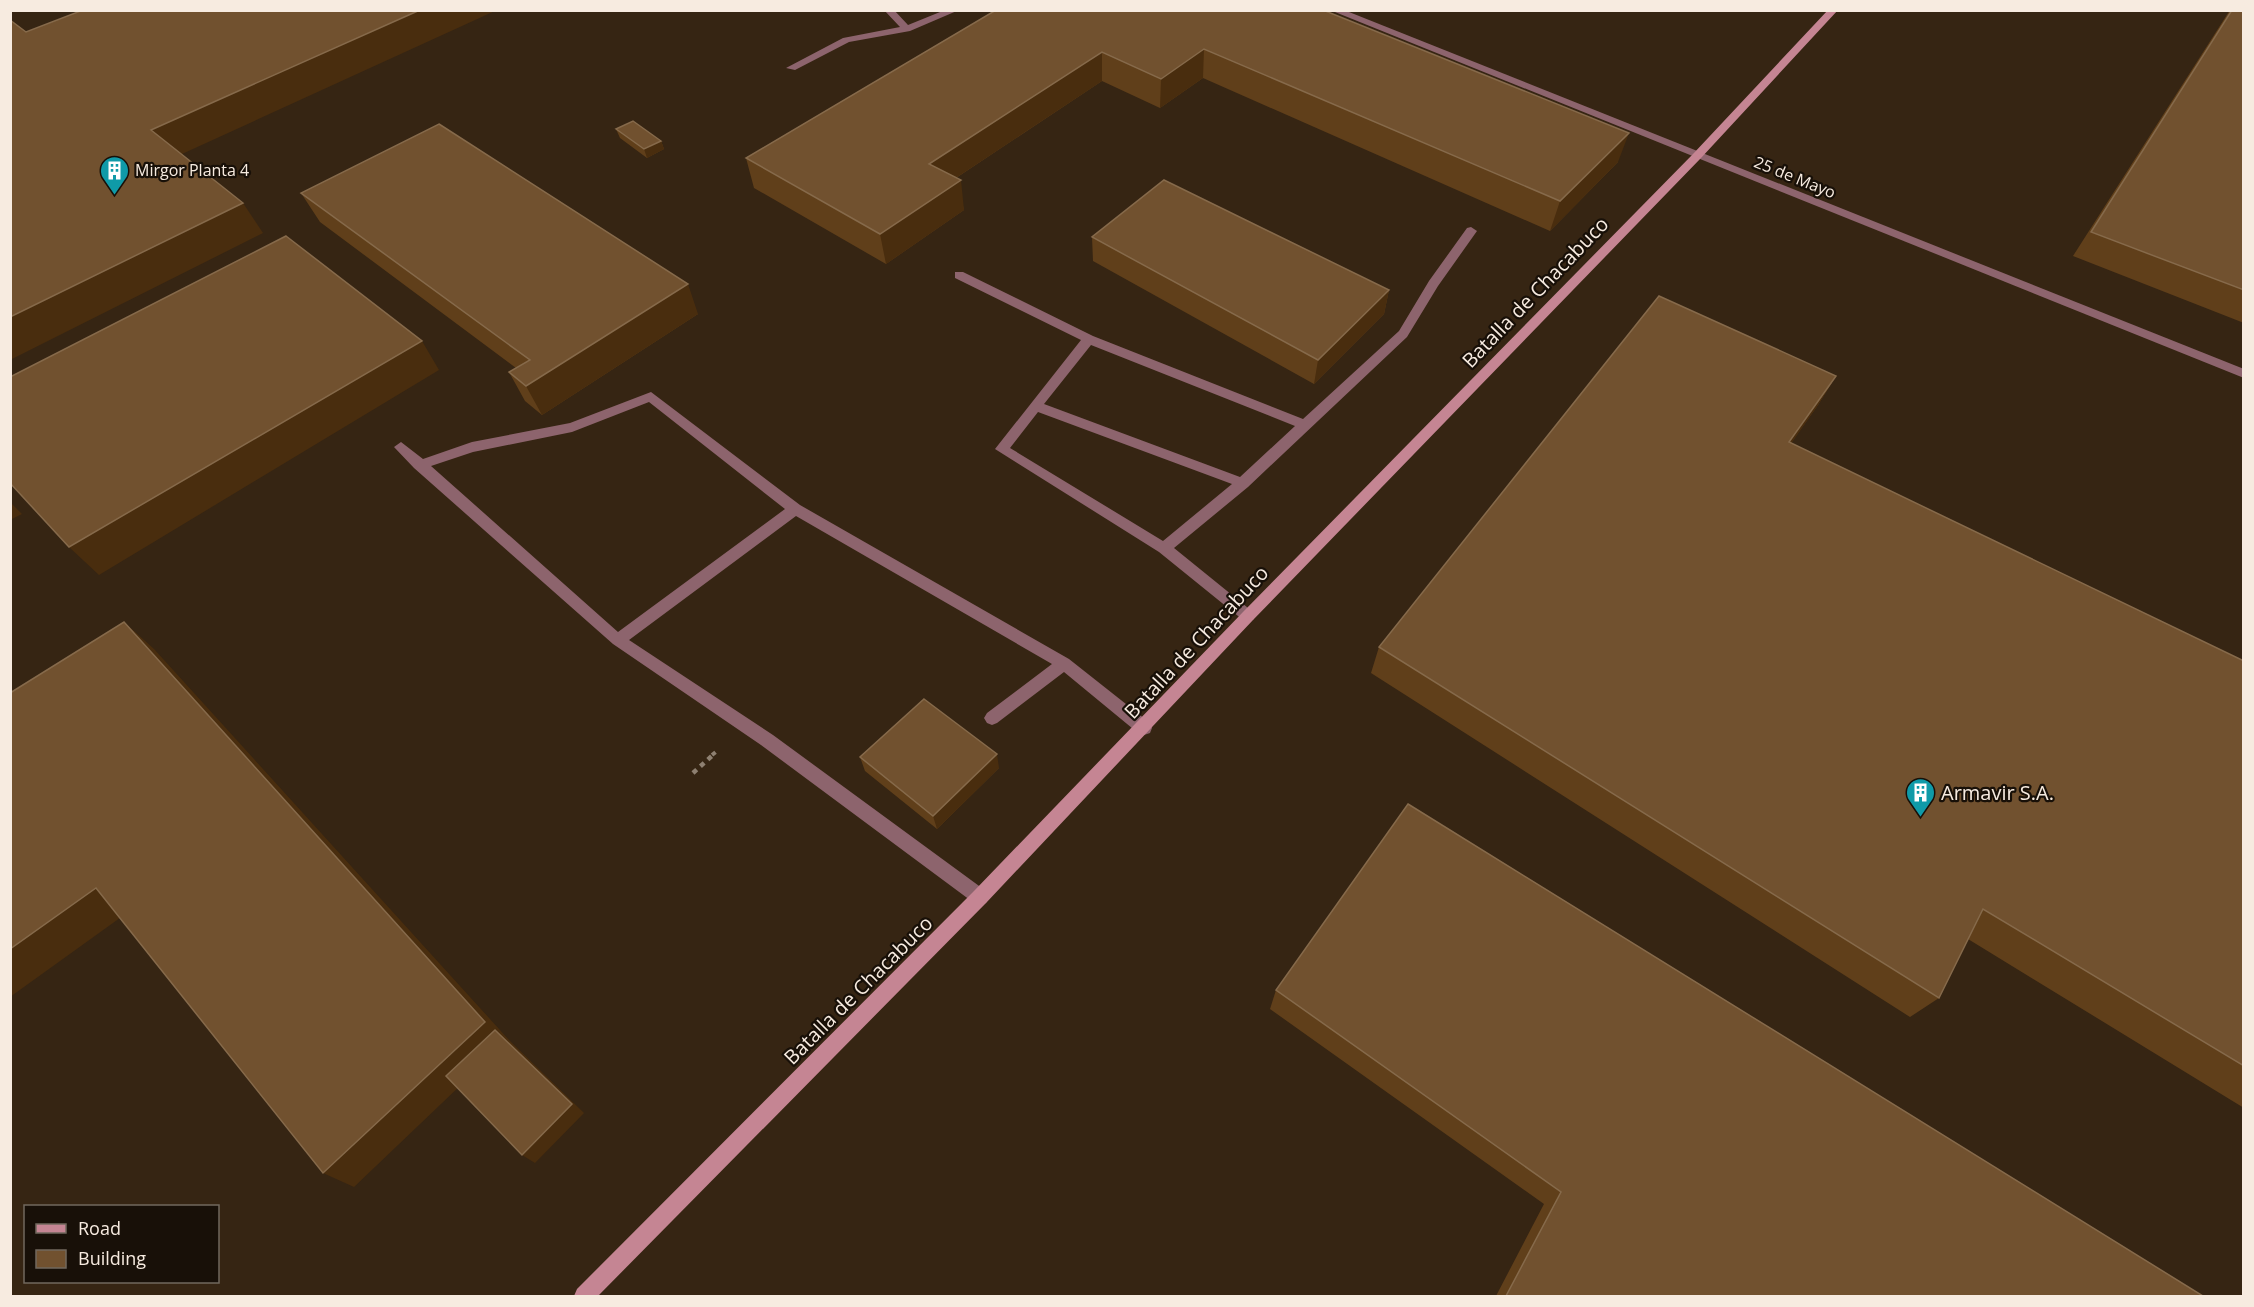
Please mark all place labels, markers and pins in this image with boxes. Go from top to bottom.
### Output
building icon: Mirgor Planta 4 [98,154,130,196]
place label: Mirgor Planta 4 [135,159,249,181]
building icon: Armavir S.A. [1904,776,1936,818]
place label: Armavir S.A. [1941,779,2054,806]

